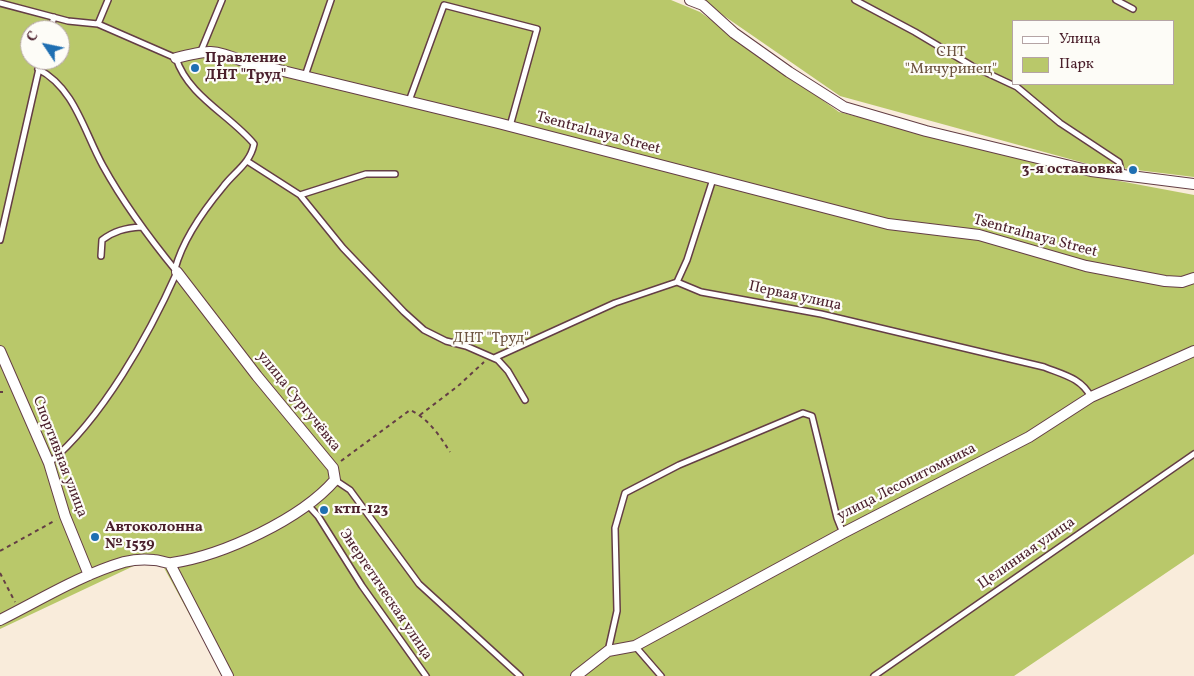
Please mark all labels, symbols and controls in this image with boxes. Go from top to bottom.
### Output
north arrow [20,20,70,70]
legend [1012,20,1174,85]
text: С [23,28,43,46]
text: Улица [1059,29,1101,50]
park label: СНТ "Мичуринец" [905,44,997,79]
place label: Правление ДНТ "Труд" [205,50,287,85]
text: Парк [1059,54,1094,75]
marker: Правление ДНТ "Труд" [189,62,201,74]
street label: Tsentralnaya Street [534,109,662,159]
place label: 3-я остановка [1022,161,1123,179]
marker: 3-я остановка [1127,164,1139,176]
street label: Tsentralnaya Street [971,212,1099,262]
street label: Первая улица [747,278,843,316]
park label: ДНТ "Труд" [453,330,529,348]
street label: улица Сургучёвка [252,348,344,456]
street label: Спортивная улица [28,394,90,520]
street label: улица Лесопитомника [834,440,980,526]
place label: ктп-123 [334,501,388,519]
marker: ктп-123 [318,504,330,516]
street label: Целинная улица [975,514,1079,594]
place label: Автоколонна № 1539 [105,519,203,554]
street label: Энергетическая улица [334,526,436,664]
marker: Автоколонна № 1539 [89,531,101,543]

